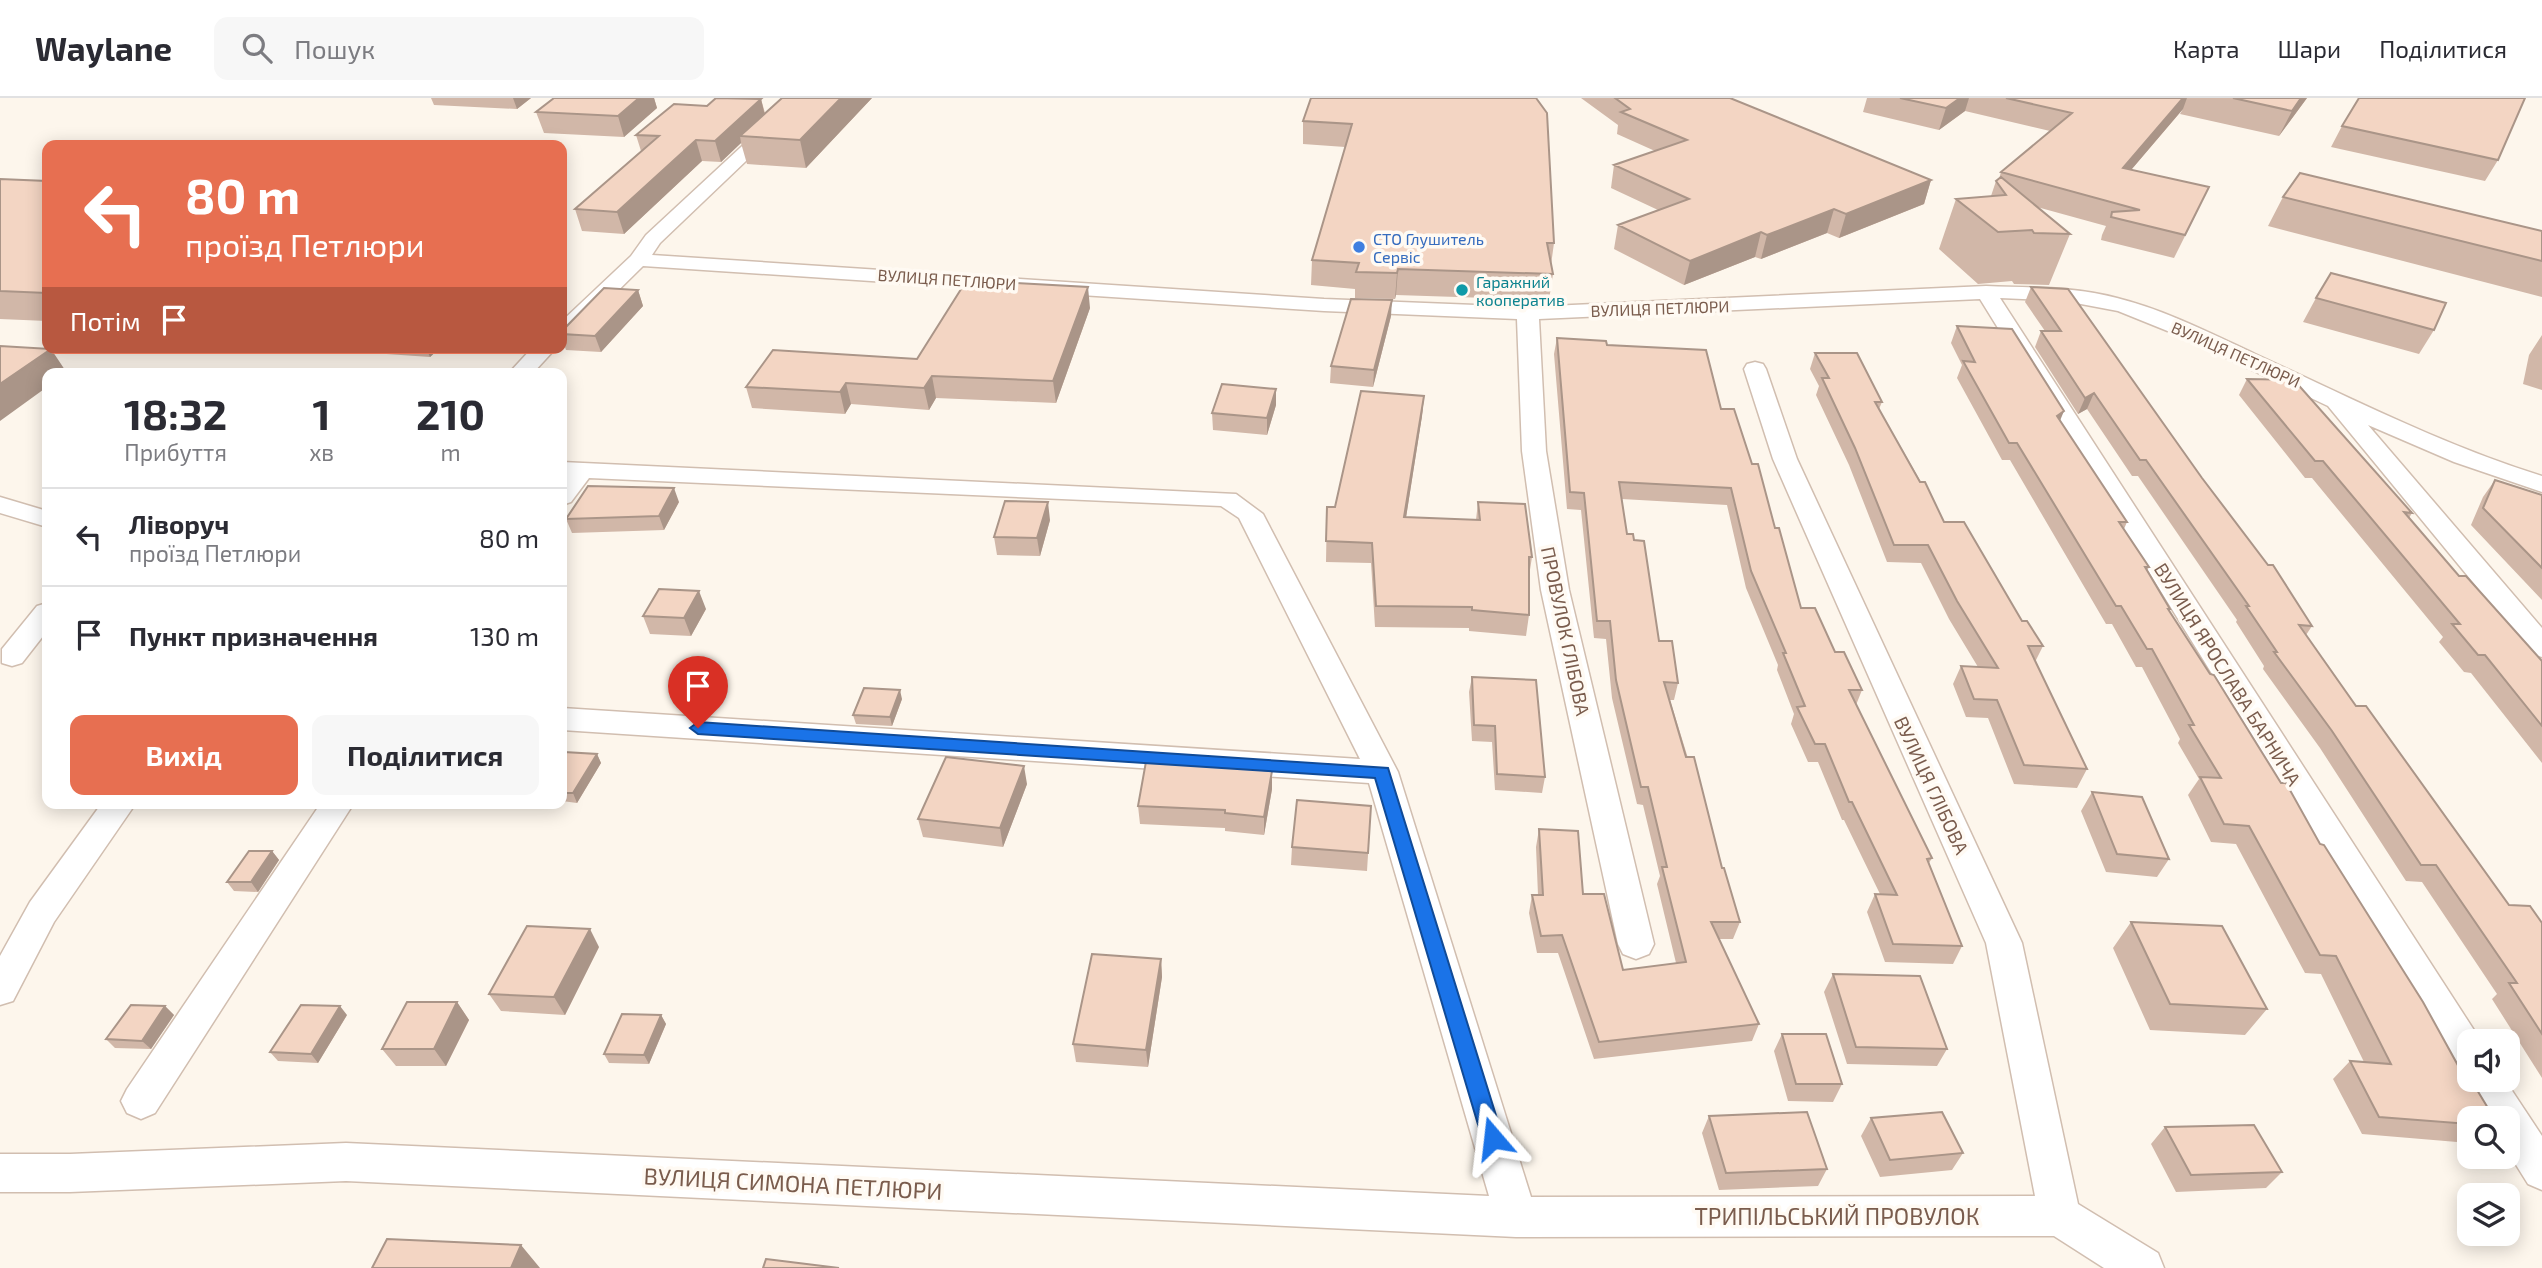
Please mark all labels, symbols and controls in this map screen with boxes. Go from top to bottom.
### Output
search box [214,17,704,80]
text: Waylane [35,28,172,68]
icon: search [238,29,276,67]
text: Пошук [294,33,375,64]
text: Карта [2173,34,2240,63]
text: Шари [2278,34,2341,63]
text: Поділитися [2379,34,2507,63]
text: 80 m [185,165,300,224]
icon: left [70,168,161,259]
text: проїзд Петлюри [185,225,425,263]
place label: СТО Глушитель Сервіс [1373,229,1484,266]
marker: СТО Глушитель Сервіс [1351,239,1367,255]
street label: ВУЛИЦЯ ПЕТЛЮРИ [877,265,1017,293]
place label: Гаражний кооператив [1476,272,1565,309]
marker: Гаражний кооператив [1454,282,1470,298]
street label: ВУЛИЦЯ ПЕТЛЮРИ [1590,296,1730,320]
icon: arrive [155,301,193,339]
text: Потім [70,305,141,336]
street label: ВУЛИЦЯ ПЕТЛЮРИ [2169,317,2303,391]
text: 18:32 [124,388,227,438]
text: 1 [313,388,331,438]
text: 210 [416,388,485,438]
text: Прибуття [124,438,227,466]
text: хв [309,438,334,466]
text: m [440,438,461,466]
text: Ліворуч [129,508,229,539]
icon: left [70,518,108,556]
text: 80 m [479,522,539,553]
text: проїзд Петлюри [129,539,301,567]
street label: ПРОВУЛОК ГЛІБОВА [1537,544,1595,718]
street label: ВУЛИЦЯ ЯРОСЛАВА БАРНИЧА [2150,558,2306,790]
icon: arrive [70,616,108,654]
text: Пункт призначення [129,620,378,651]
text: 130 m [470,620,539,651]
pin [668,656,728,728]
icon: arrive [679,667,717,705]
street label: ВУЛИЦЯ ГЛІБОВА [1890,712,1974,858]
button: Вихід [70,715,298,795]
button: Поділитися [312,715,539,795]
map controls [2457,1029,2520,1246]
button: sound [2457,1029,2520,1092]
position arrow [1456,1101,1530,1175]
button: search [2457,1106,2520,1169]
street label: ВУЛИЦЯ СИМОНА ПЕТЛЮРИ [643,1161,943,1205]
button: layers [2457,1183,2520,1246]
street label: ТРИПІЛЬСЬКИЙ ПРОВУЛОК [1694,1202,1980,1230]

